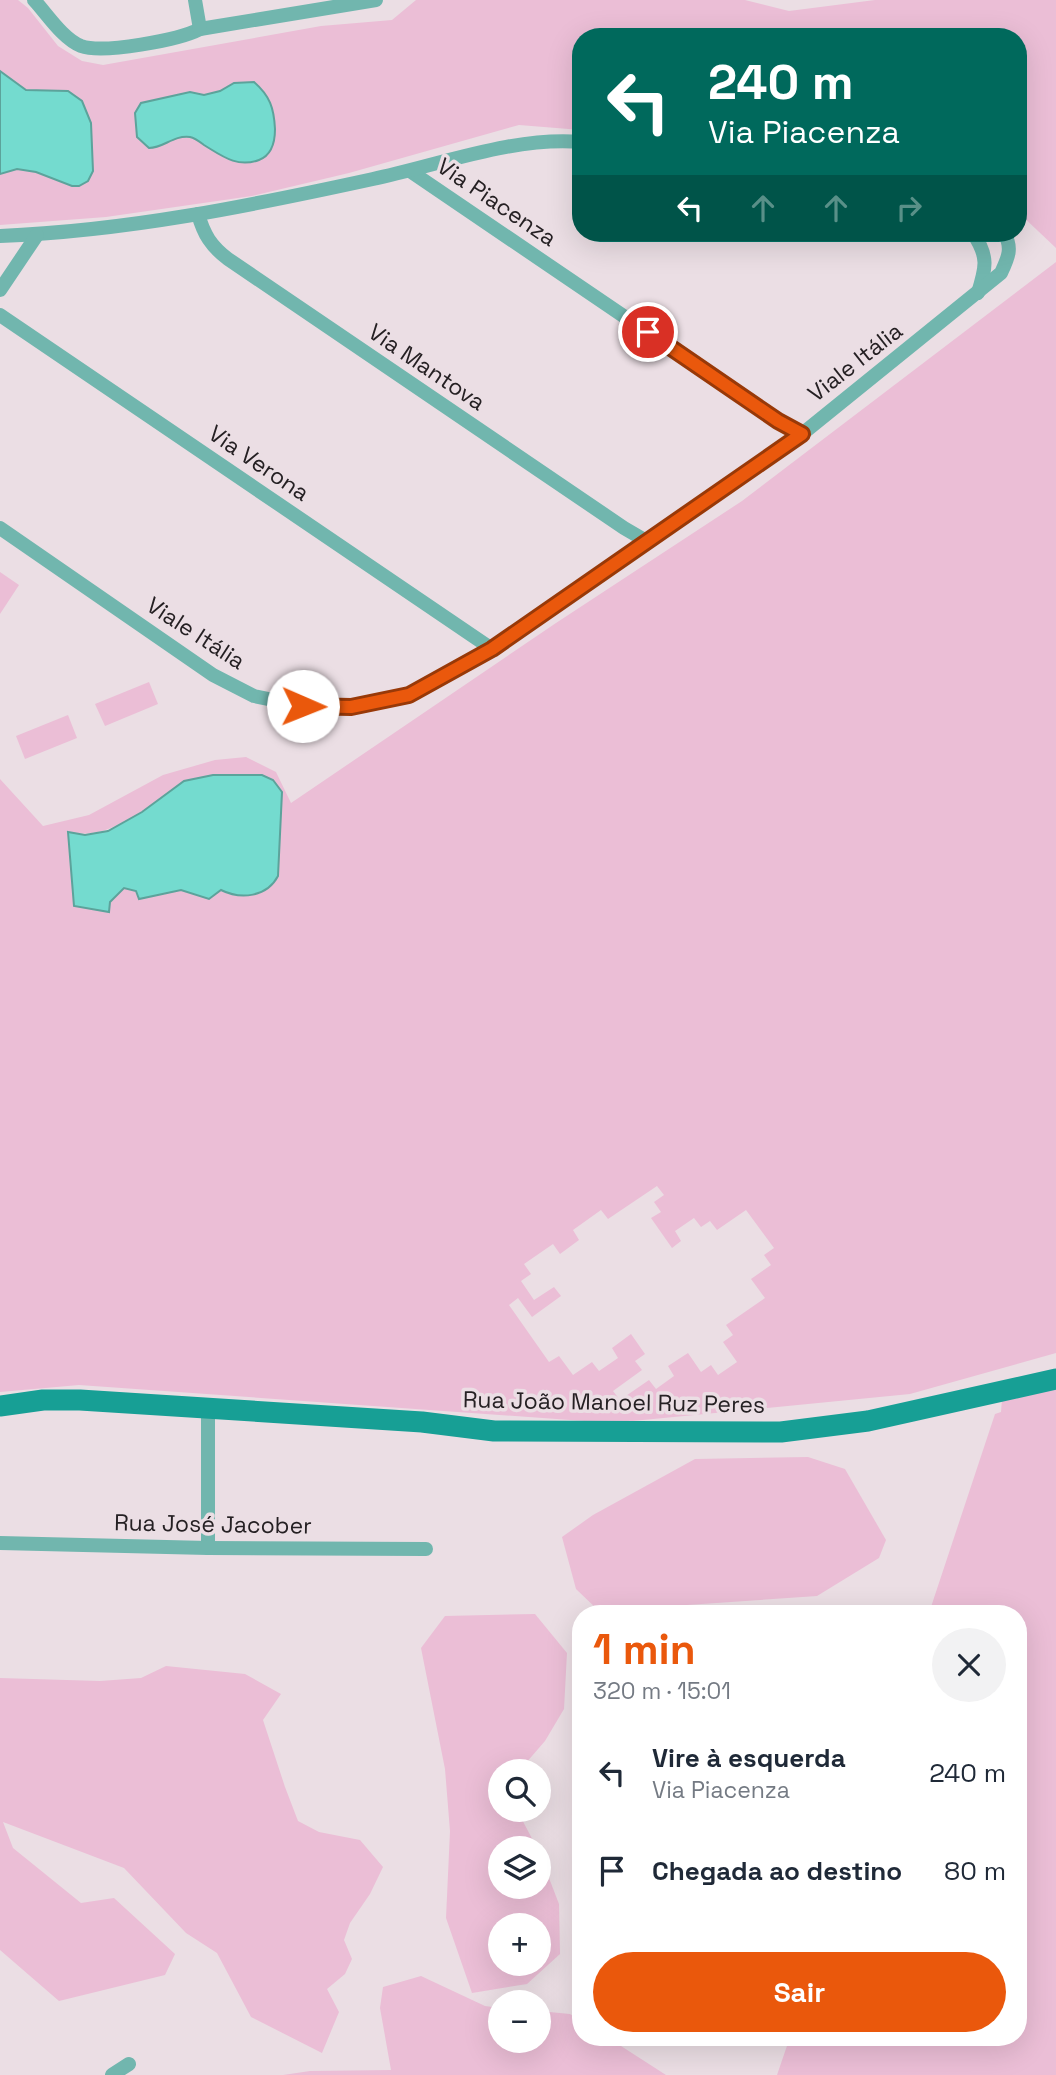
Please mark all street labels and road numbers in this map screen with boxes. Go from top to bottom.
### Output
street label: Via Piacenza [431,151,563,253]
street label: Viale Itália [802,316,908,408]
street label: Via Mantova [363,317,491,417]
street label: Via Verona [203,418,315,508]
street label: Viale Itália [141,590,251,676]
street label: Rua João Manoel Ruz Peres [463,1384,765,1420]
street label: Rua José Jacober [114,1507,312,1541]

